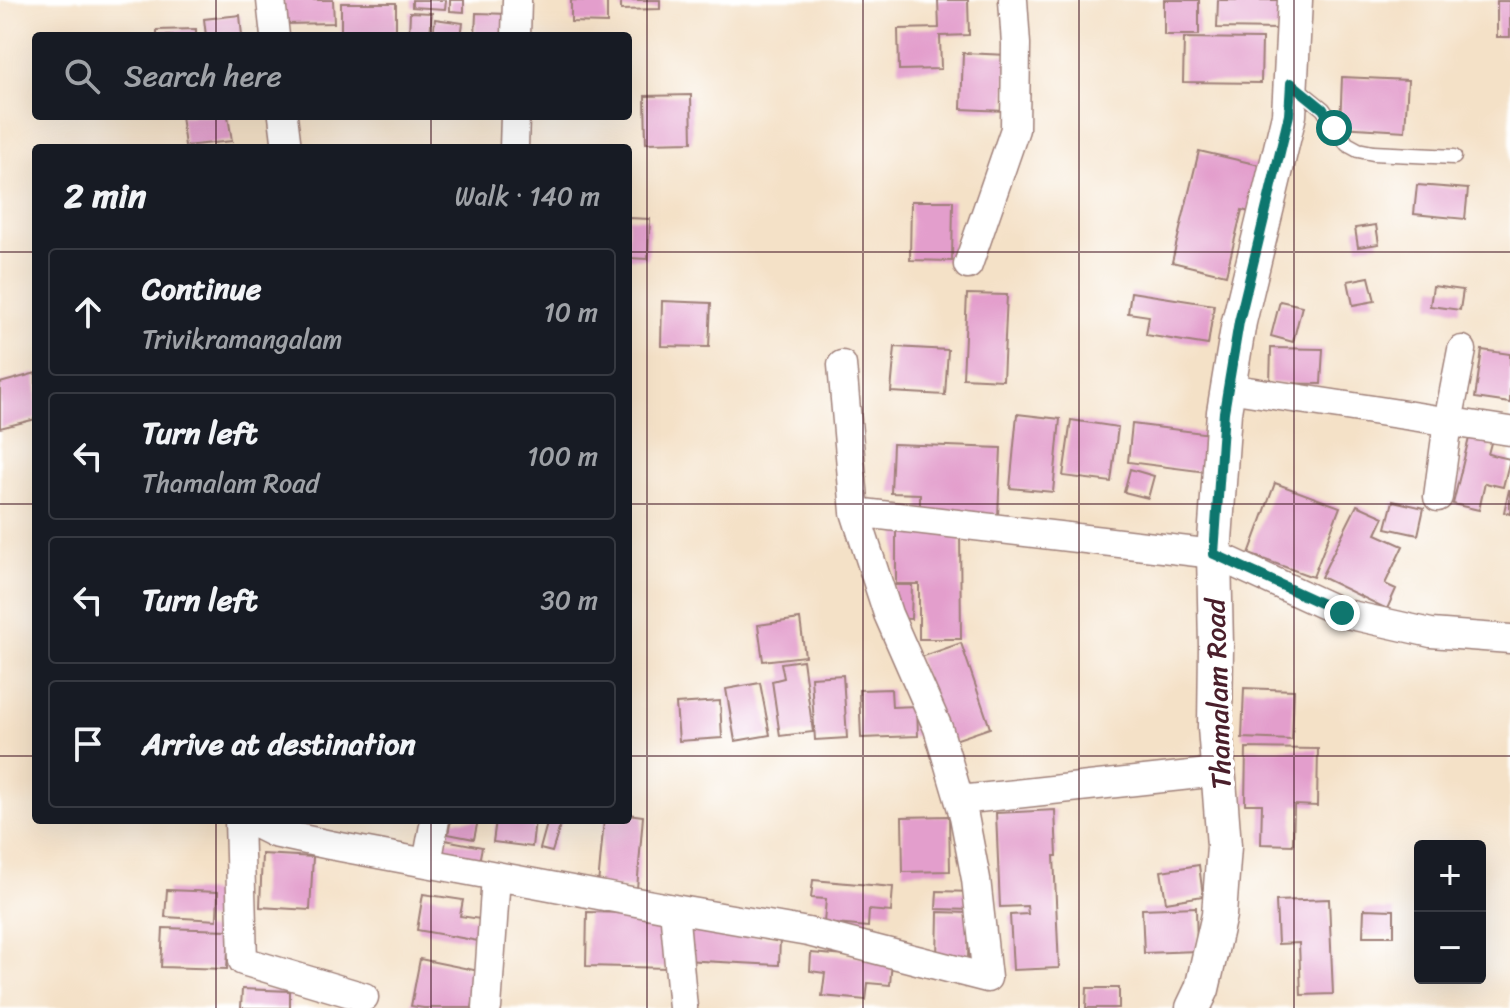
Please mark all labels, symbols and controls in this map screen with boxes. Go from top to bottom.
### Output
search box [32,32,632,120]
text: Search here [124,49,282,103]
icon: search [60,54,104,98]
route start [1316,110,1352,146]
text: 2 min [64,166,146,226]
text: Walk · 140 m [455,173,600,219]
text: Continue [142,262,261,316]
text: 10 m [544,289,598,335]
icon: ahead [66,290,110,334]
text: Trivikramangalam [142,316,343,362]
text: Turn left [142,406,258,460]
text: 100 m [527,433,598,479]
icon: left [66,434,110,478]
text: Thamalam Road [142,460,319,506]
text: Turn left [142,573,258,627]
text: 30 m [541,577,598,623]
icon: left [66,578,110,622]
route end [1324,595,1360,631]
street label: Thamalam Road [1190,596,1246,790]
text: Arrive at destination [142,717,416,771]
icon: arrive [66,722,110,766]
map controls [1414,840,1486,984]
button: + [1414,840,1486,912]
button: − [1414,912,1486,984]

